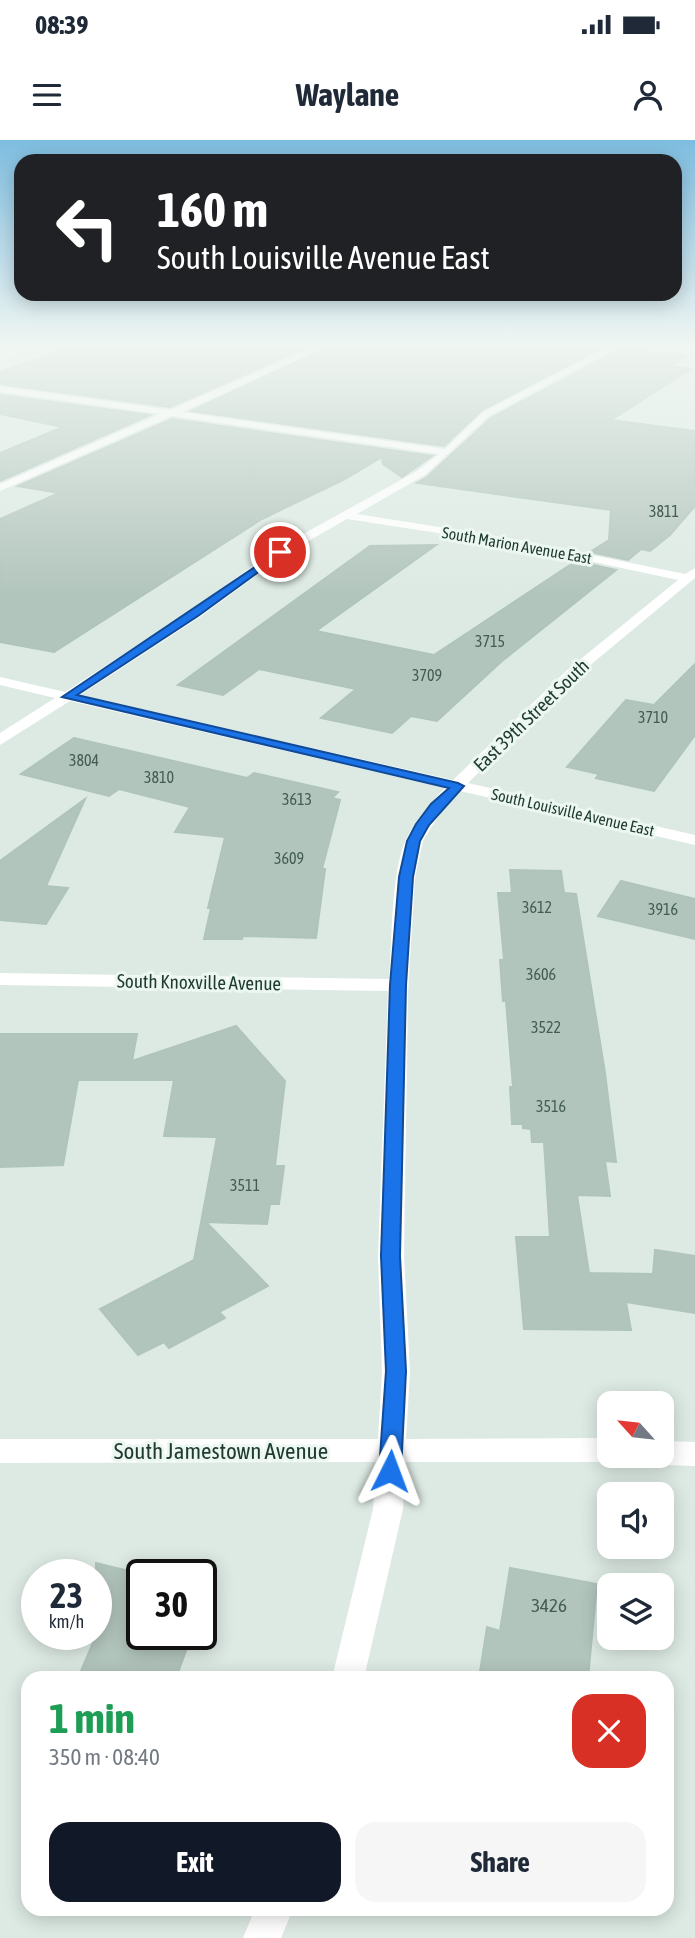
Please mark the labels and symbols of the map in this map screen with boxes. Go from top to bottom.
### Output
house number: 3811 [649,502,679,520]
pin [250,522,310,582]
street label: South Marion Avenue East [441,523,594,567]
house number: 3715 [475,632,505,650]
street label: East 39th Street South [469,654,593,776]
house number: 3709 [412,666,442,684]
house number: 3710 [638,708,668,726]
house number: 3804 [69,751,99,769]
house number: 3810 [144,768,174,786]
street label: South Louisville Avenue East [490,785,656,840]
house number: 3613 [282,790,312,808]
house number: 3609 [274,849,304,867]
house number: 3612 [522,898,552,916]
house number: 3916 [648,900,678,918]
house number: 3606 [526,965,556,983]
street label: South Knoxville Avenue [117,970,281,994]
house number: 3522 [531,1018,561,1036]
house number: 3516 [536,1097,566,1115]
house number: 3511 [230,1176,260,1194]
north arrow [597,1391,674,1468]
position arrow [353,1434,427,1508]
street label: South Jamestown Avenue [114,1438,328,1464]
speed limit sign: 30 [126,1559,217,1650]
house number: 3426 [531,1594,567,1616]

